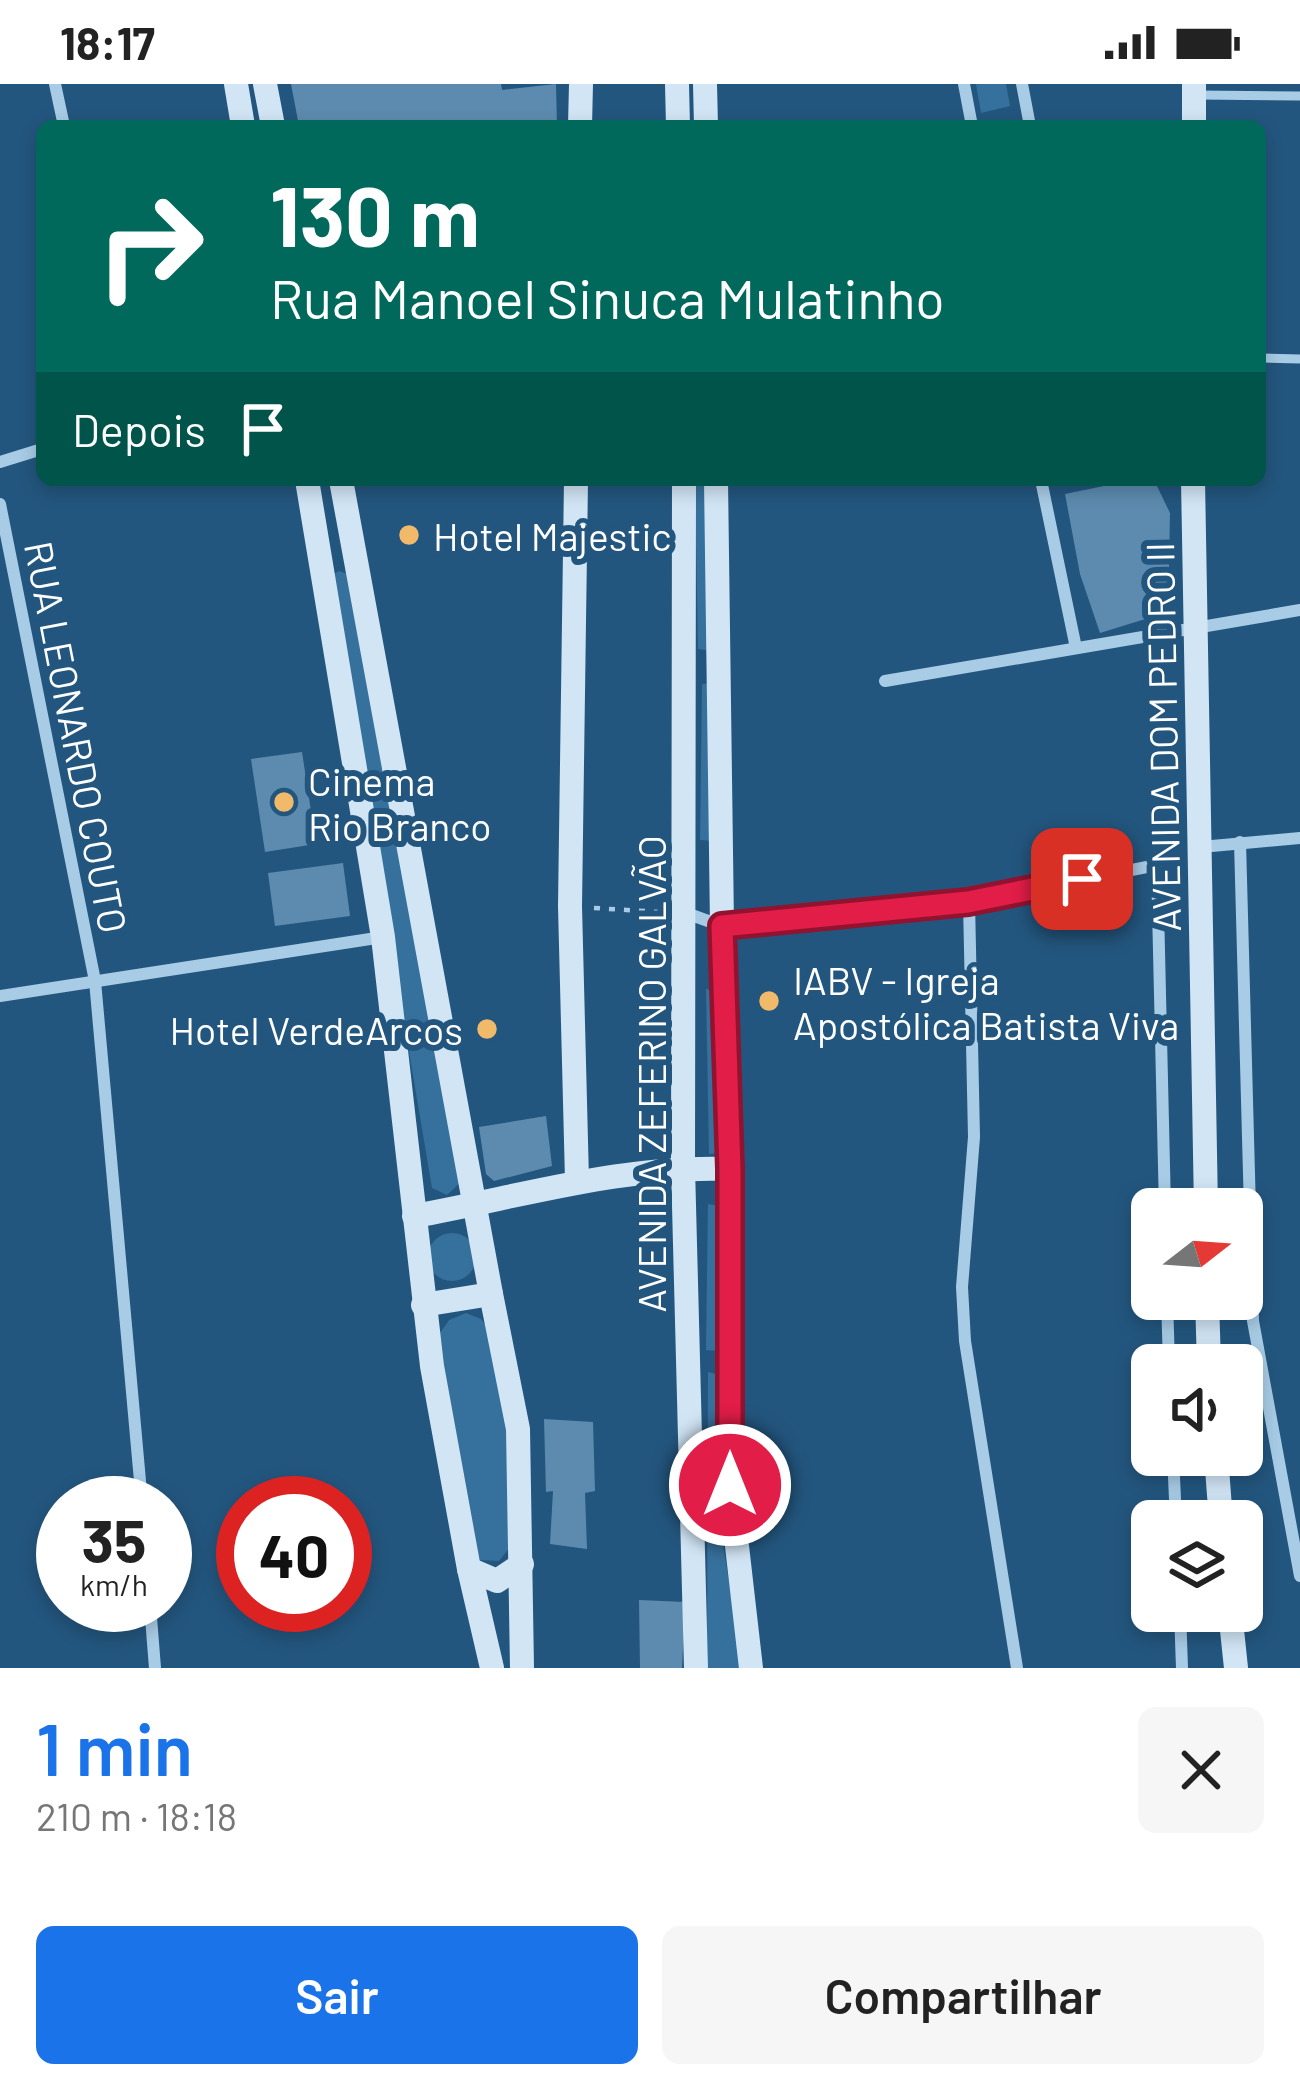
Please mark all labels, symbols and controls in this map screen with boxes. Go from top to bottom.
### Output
text: 18:17 [60,15,155,69]
text: 130 m [270,163,480,264]
icon: right [72,168,228,324]
text: Rua Manoel Sinuca Mulatinho [270,265,945,330]
icon: arrive [230,396,296,462]
text: Depois [72,402,206,456]
place label: Hotel Majestic [433,512,672,559]
marker: Hotel Majestic [396,522,422,548]
street label: RUA LEONARDO COUTO [16,537,138,937]
street label: AVENIDA DOM PEDRO II [1135,542,1189,932]
place label: Cinema Rio Branco [308,757,492,849]
marker: Cinema Rio Branco [271,789,297,815]
pin [1031,828,1133,930]
street label: AVENIDA ZEFERINO GALVÃO [627,835,674,1313]
icon: arrive [1049,846,1115,912]
place label: IABV - Igreja Apostólica Batista Viva [793,956,1179,1048]
marker: IABV - Igreja Apostólica Batista Viva [756,988,782,1014]
place label: Hotel VerdeArcos [170,1006,463,1053]
marker: Hotel VerdeArcos [474,1016,500,1042]
north arrow [1131,1188,1263,1320]
map controls [1131,1188,1263,1632]
button: sound [1131,1344,1263,1476]
position arrow [667,1422,793,1548]
speed limit sign: 40 [216,1476,372,1632]
button: layers [1131,1500,1263,1632]
text: 35 [82,1503,146,1575]
text: km/h [80,1566,148,1602]
text: 1 min [36,1704,193,1790]
button: close [1138,1707,1264,1833]
text: 210 m · 18:18 [36,1792,237,1839]
button: Sair [36,1926,638,2064]
button: Compartilhar [662,1926,1264,2064]

